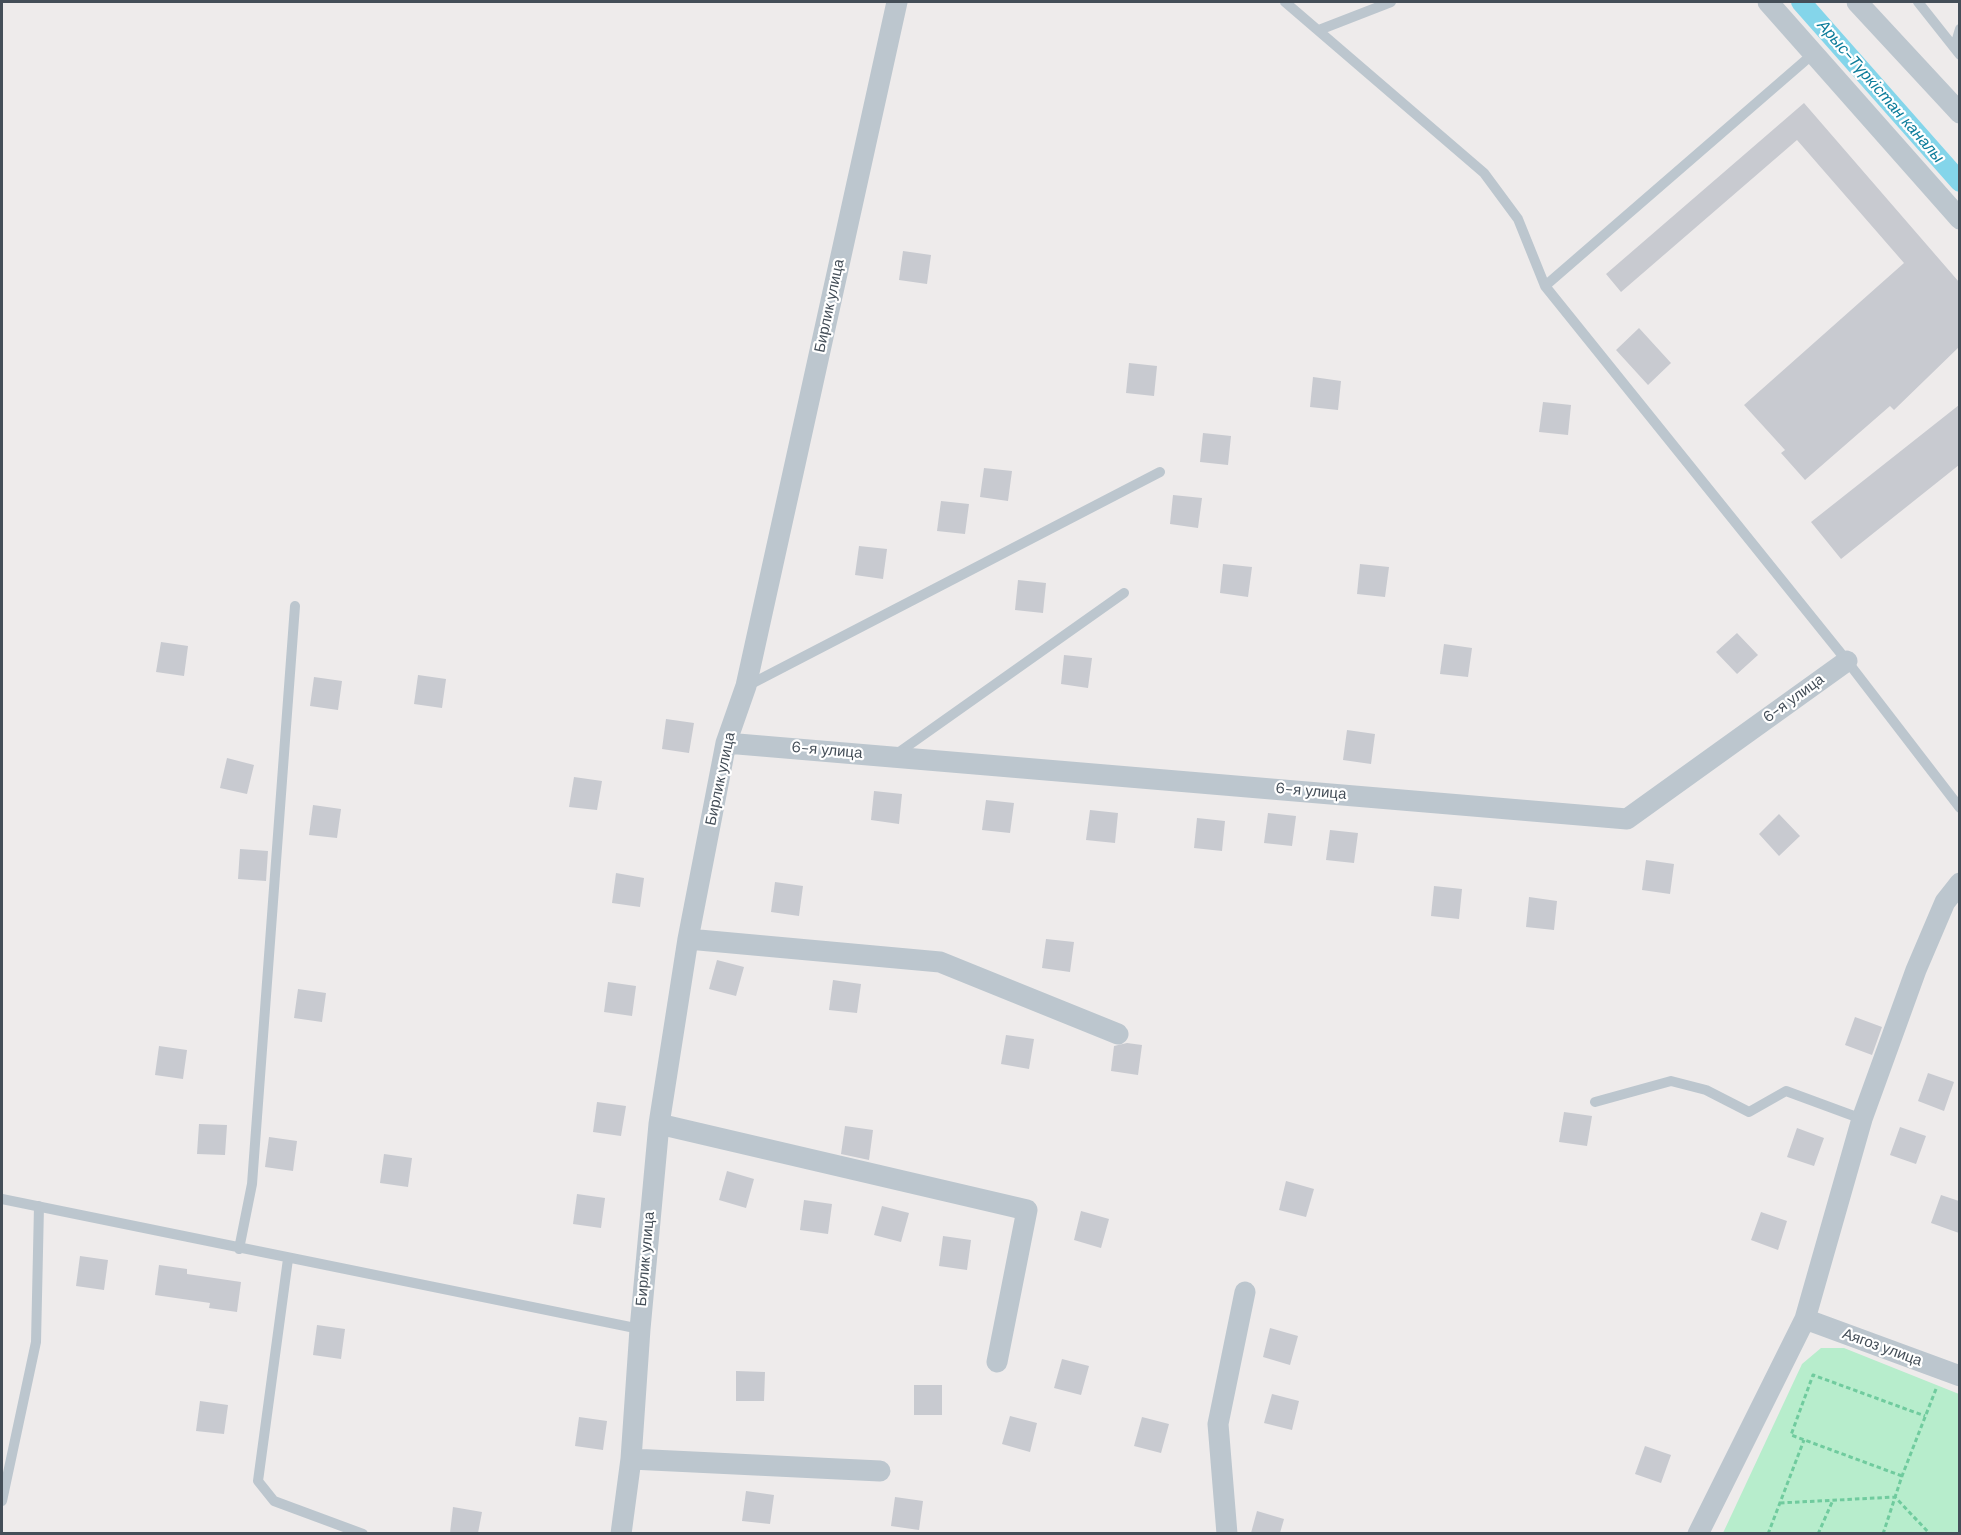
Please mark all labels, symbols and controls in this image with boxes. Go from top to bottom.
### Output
water label: Арыс-Түркістан каналы [1813,16,1947,168]
street label: Бирлик улица [811,258,849,354]
street label: 6-я улица [1760,671,1828,727]
street label: Бирлик улица [702,731,740,827]
street label: 6-я улица [791,739,863,763]
street label: 6-я улица [1275,780,1347,804]
street label: Бирлик улица [633,1211,659,1307]
street label: Аягоз улица [1840,1325,1924,1371]

